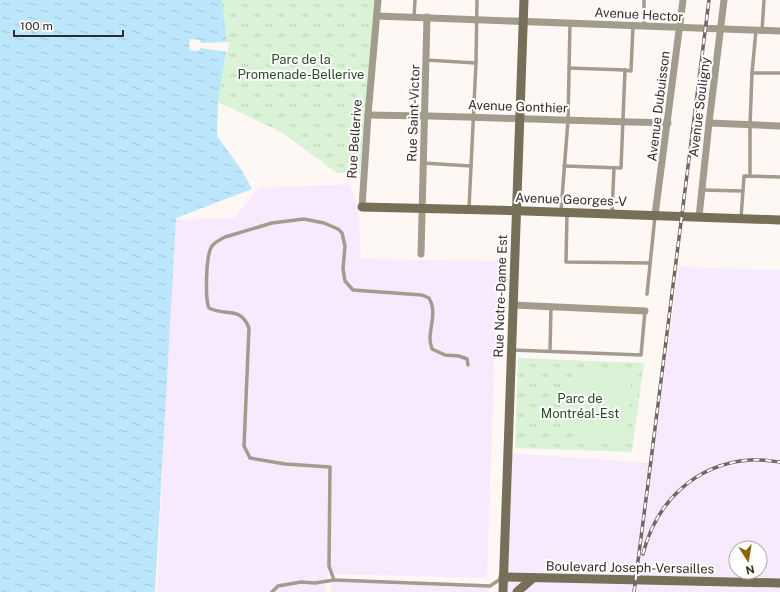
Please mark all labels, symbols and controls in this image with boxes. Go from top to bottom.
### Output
street label: Avenue Hector [594,5,684,24]
scale bar [14,12,123,38]
text: 100 m [20,19,53,33]
street label: Avenue Dubuisson [644,50,673,162]
park label: Parc de la Promenade-Bellerive [238,52,364,82]
street label: Avenue Souligny [686,56,713,158]
street label: Rue Saint-Victor [404,64,423,162]
street label: Avenue Gonthier [468,97,568,116]
street label: Rue Bellerive [344,99,365,179]
street label: Avenue Georges-V [515,190,627,209]
street label: Rue Notre-Dame Est [491,234,510,358]
park label: Parc de Montréal-Est [541,391,619,421]
north arrow [728,540,768,580]
street label: Boulevard Joseph-Versailles [546,559,714,576]
text: N [745,563,756,577]

